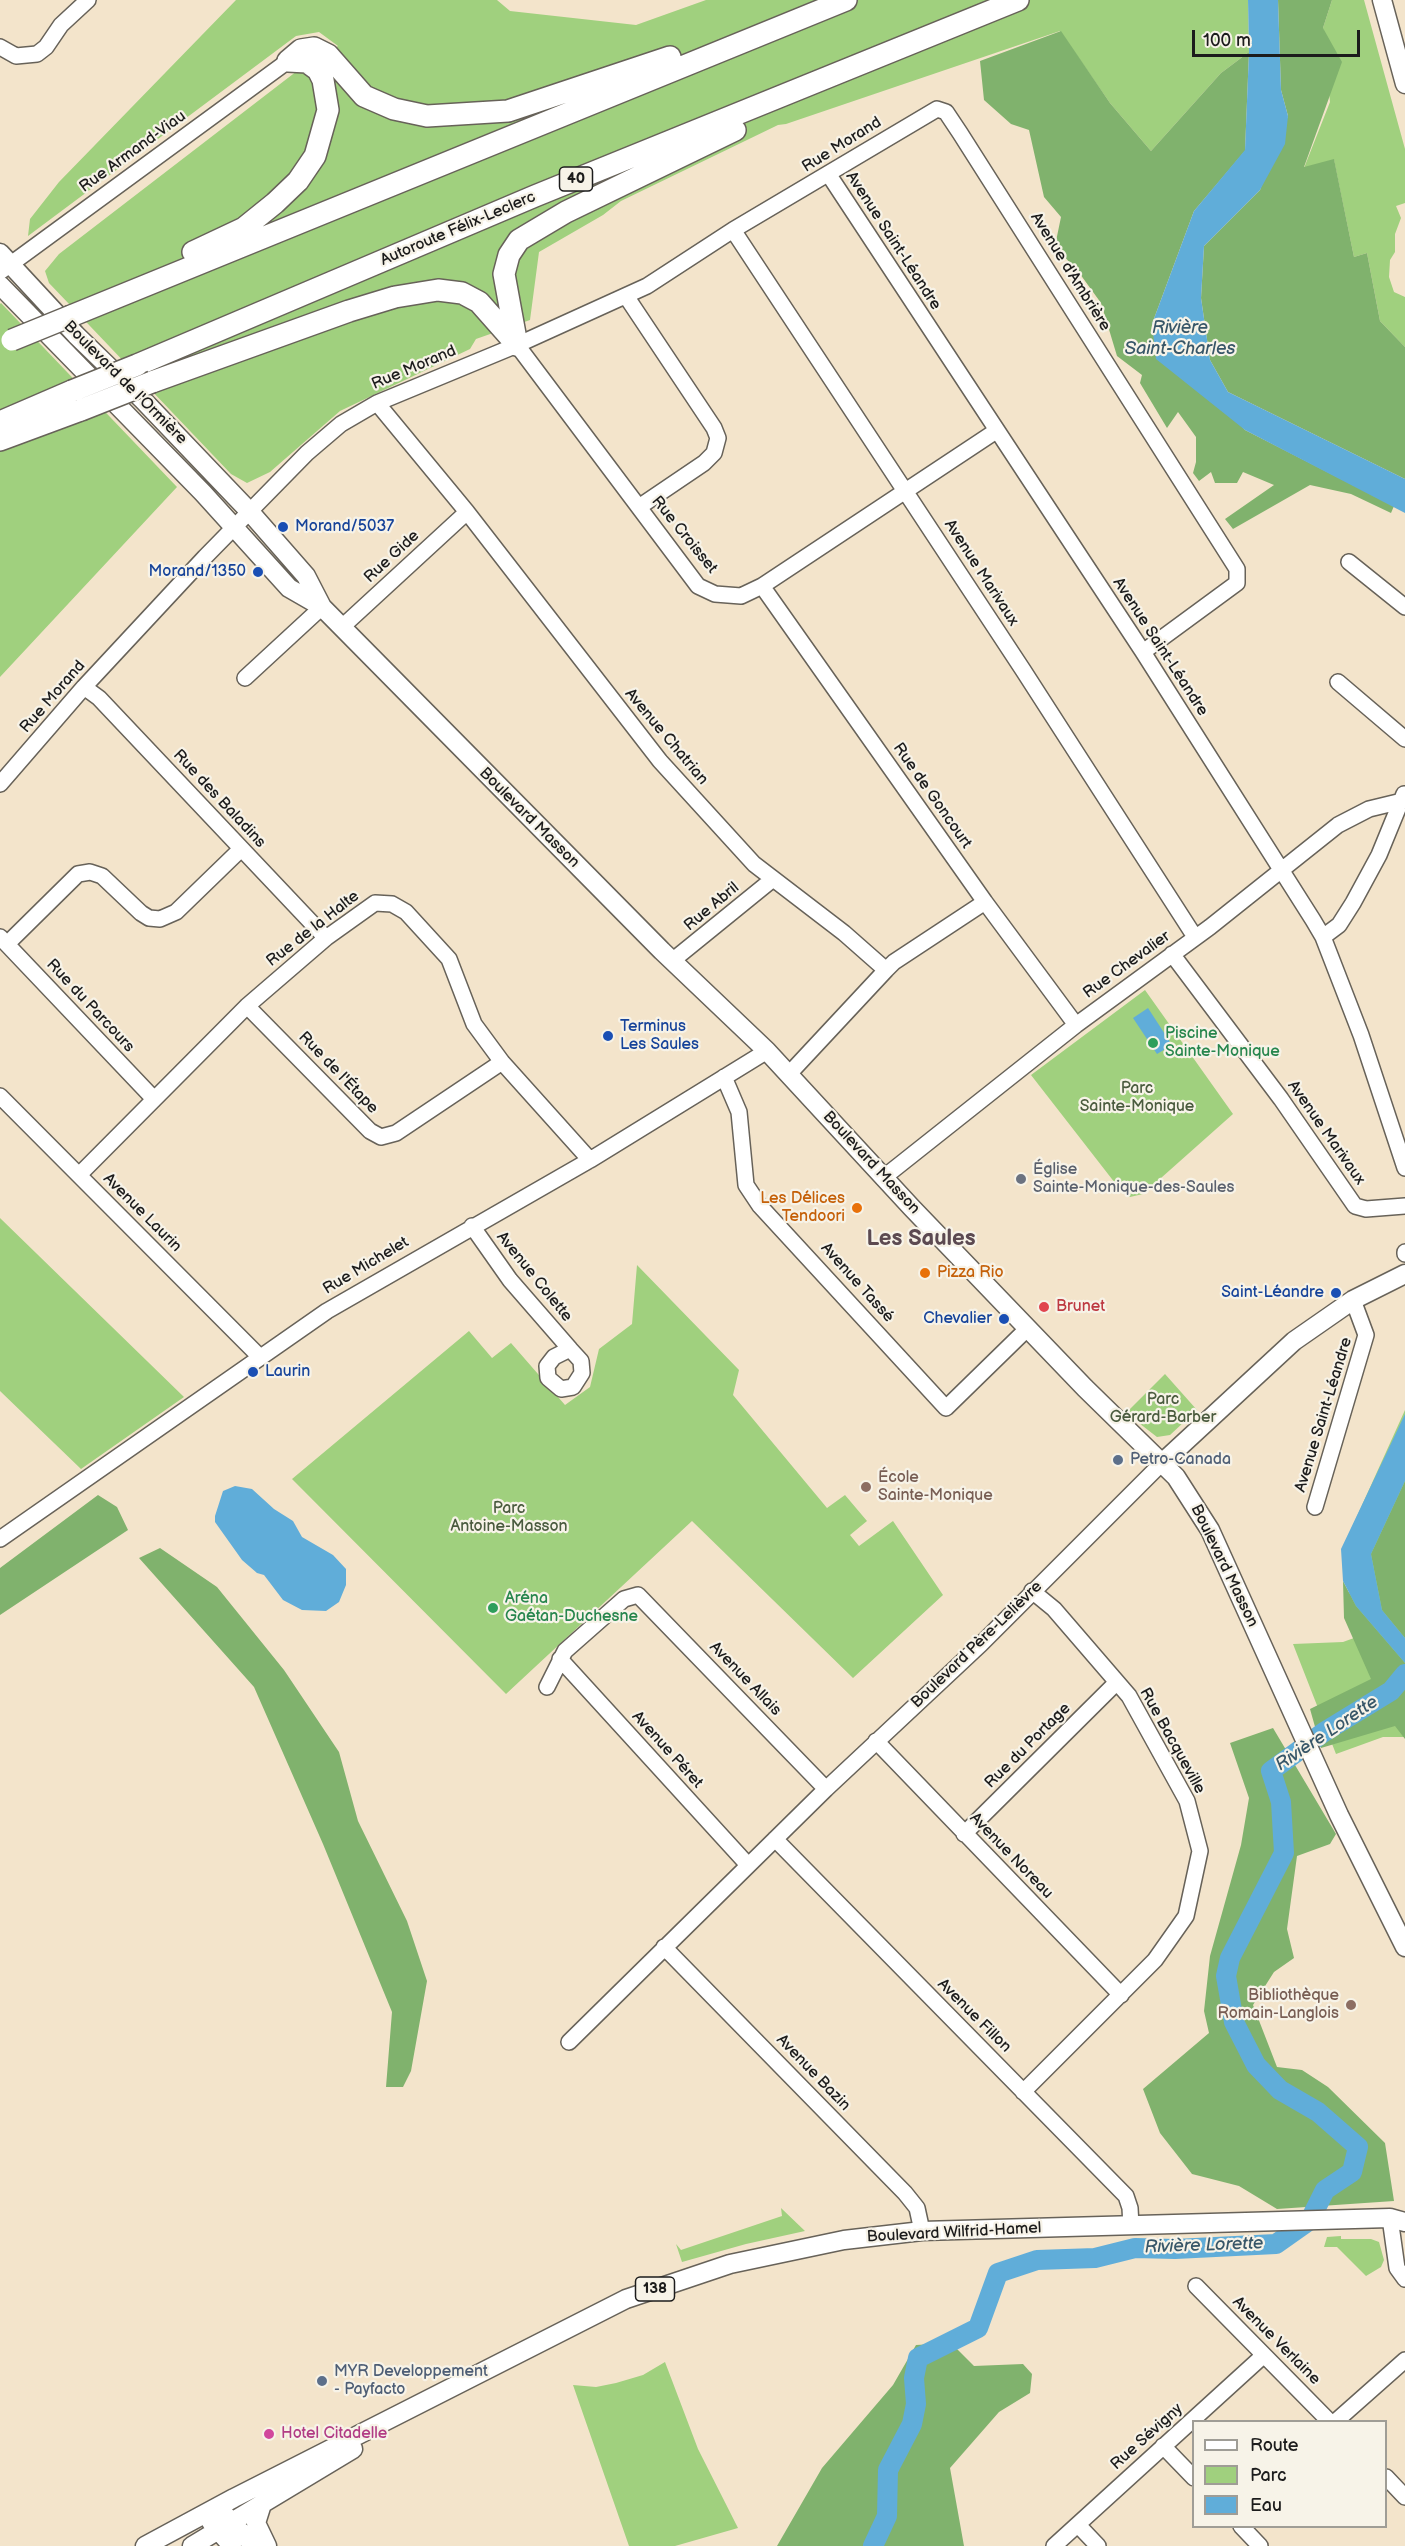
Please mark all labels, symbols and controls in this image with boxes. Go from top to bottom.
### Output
scale bar [1195,18,1363,56]
text: 100 m [1203,30,1251,51]
street label: Rue Armand-Viau [76,107,190,197]
street label: Rue Morand [799,113,885,177]
road number: 40 [560,167,592,191]
street label: Avenue Saint-Léandre [841,168,945,314]
street label: Autoroute Félix-Leclerc [378,188,538,270]
street label: Avenue d'Ambrière [1026,209,1114,335]
street label: Boulevard de l'Ormière [59,317,191,449]
water label: Rivière Saint-Charles [1125,317,1235,360]
street label: Rue Morand [369,342,459,394]
street label: Rue Croisset [647,492,721,578]
street label: Avenue Marivaux [940,516,1022,630]
place label: Morand/5037 [295,517,394,537]
marker: Morand/5037 [276,520,290,534]
street label: Rue Gide [360,527,424,587]
place label: Morand/1350 [149,562,246,582]
marker: Morand/1350 [251,565,265,579]
street label: Avenue Saint-Léandre [1108,574,1212,720]
street label: Rue Morand [16,657,90,737]
street label: Avenue Chatrian [620,685,712,789]
street label: Rue de Goncourt [888,740,976,852]
street label: Rue des Baladins [169,746,269,852]
street label: Boulevard Masson [475,764,583,872]
street label: Rue Abril [681,878,743,936]
street label: Rue de la Halte [263,887,363,971]
street label: Rue Chevalier [1080,927,1174,1003]
street label: Rue du Parcours [42,955,138,1057]
place label: Terminus Les Saules [620,1017,699,1055]
place label: Piscine Sainte-Monique [1165,1024,1280,1062]
street label: Rue de l'Étape [294,1028,382,1118]
marker: Terminus Les Saules [601,1029,615,1043]
marker: Piscine Sainte-Monique [1146,1036,1160,1050]
street label: Avenue Marivaux [1283,1077,1369,1189]
park label: Parc Sainte-Monique [1080,1079,1194,1117]
street label: Boulevard Masson [818,1107,924,1219]
place label: Église Sainte-Monique-des-Saules [1033,1160,1234,1198]
street label: Avenue Laurin [99,1170,185,1256]
marker: Église Sainte-Monique-des-Saules [1014,1172,1028,1186]
place label: Les Délices Tendoori [760,1189,845,1227]
marker: Les Délices Tendoori [850,1201,864,1215]
district label: Les Saules [866,1226,976,1252]
street label: Avenue Colette [492,1228,576,1326]
street label: Rue Michelet [320,1233,412,1299]
street label: Avenue Tassé [816,1239,898,1327]
place label: Pizza Rio [937,1263,1003,1283]
marker: Pizza Rio [918,1266,932,1280]
place label: Saint-Léandre [1221,1283,1324,1303]
marker: Saint-Léandre [1329,1286,1343,1300]
place label: Brunet [1056,1297,1105,1317]
marker: Brunet [1037,1300,1051,1314]
place label: Chevalier [923,1309,992,1329]
marker: Chevalier [997,1312,1011,1326]
street label: Avenue Saint-Léandre [1291,1335,1357,1495]
place label: Laurin [265,1362,310,1382]
marker: Laurin [246,1365,260,1379]
park label: Parc Gérard-Barber [1110,1390,1216,1428]
place label: Petro-Canada [1130,1450,1231,1470]
marker: Petro-Canada [1111,1453,1125,1467]
place label: École Sainte-Monique [878,1468,993,1506]
marker: École Sainte-Monique [859,1480,873,1494]
park label: Parc Antoine-Masson [450,1499,568,1537]
street label: Boulevard Masson [1186,1502,1262,1630]
street label: Boulevard Père-Lelièvre [907,1577,1047,1713]
place label: Aréna Gaétan-Duchesne [505,1589,638,1627]
marker: Aréna Gaétan-Duchesne [486,1601,500,1615]
street label: Avenue Allais [705,1638,785,1720]
street label: Rue Bacqueville [1135,1685,1209,1797]
water label: Rivière Lorette [1272,1692,1382,1776]
street label: Rue du Portage [981,1699,1075,1793]
street label: Avenue Péret [627,1708,707,1792]
street label: Avenue Noreau [965,1809,1057,1903]
street label: Avenue Fillon [933,1975,1015,2057]
place label: Bibliothèque Romain-Langlois [1217,1986,1339,2024]
marker: Bibliothèque Romain-Langlois [1344,1998,1358,2012]
street label: Avenue Bazin [772,2031,854,2115]
street label: Boulevard Wilfrid-Hamel [866,2219,1042,2247]
water label: Rivière Lorette [1144,2233,1264,2259]
road number: 138 [636,2277,674,2301]
street label: Avenue Verlaine [1228,2293,1324,2389]
place label: MYR Developpement - Payfacto [334,2362,488,2400]
marker: MYR Developpement - Payfacto [315,2374,329,2388]
street label: Rue Sévigny [1107,2400,1187,2474]
legend [1192,2420,1387,2528]
place label: Hotel Citadelle [281,2424,387,2444]
marker: Hotel Citadelle [262,2427,276,2441]
text: Route [1250,2435,1299,2456]
text: Parc [1250,2465,1287,2486]
text: Eau [1250,2495,1282,2516]

